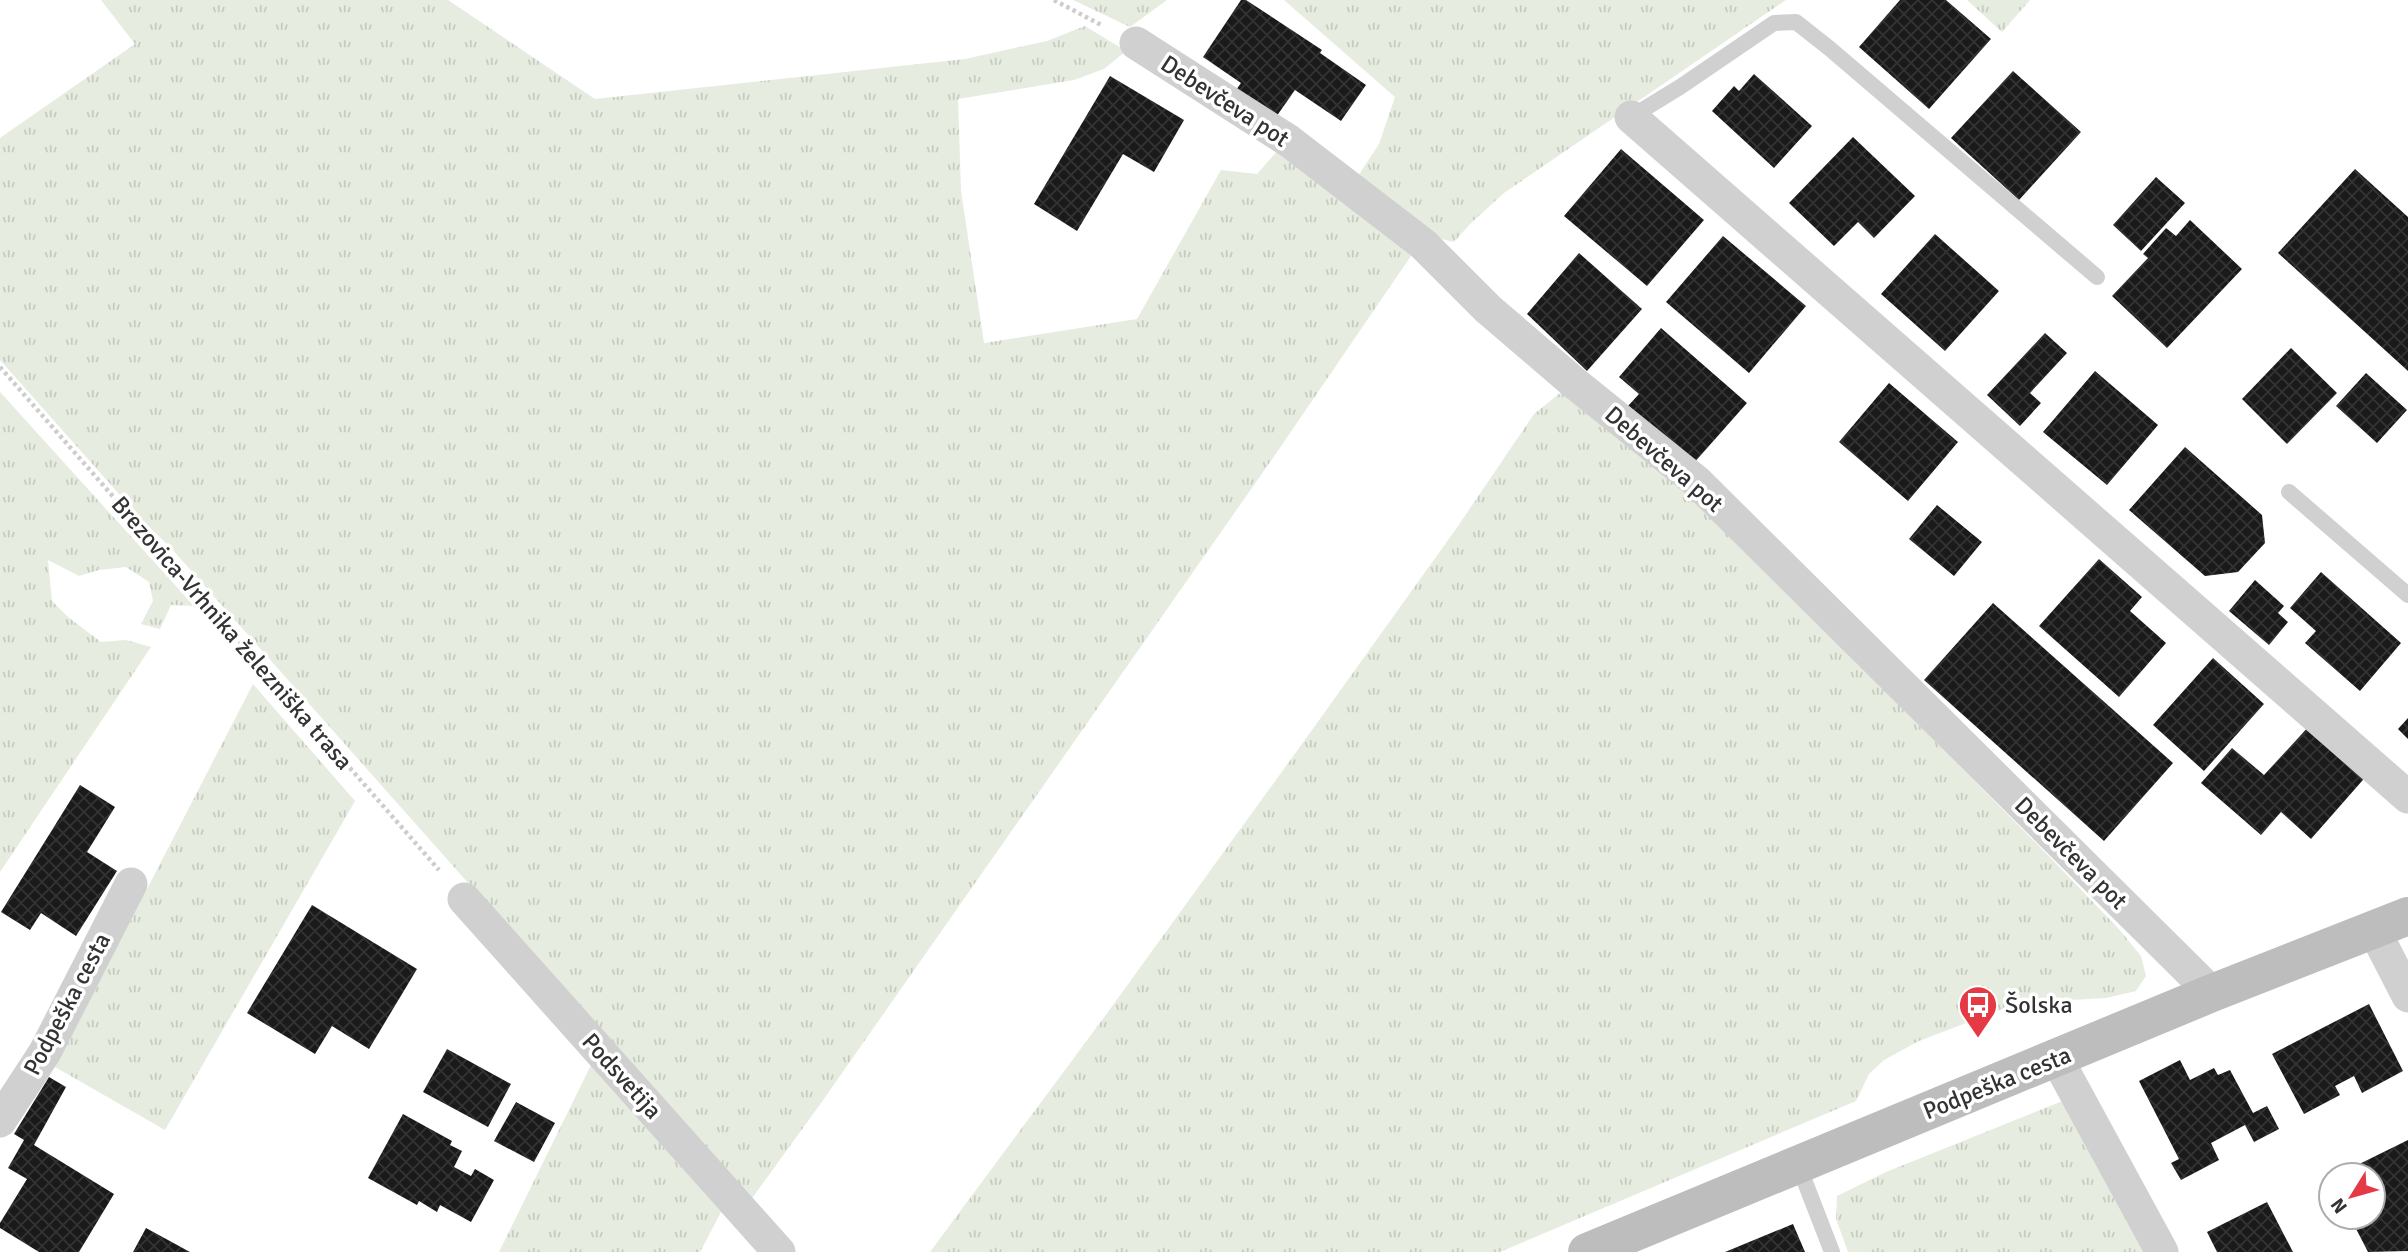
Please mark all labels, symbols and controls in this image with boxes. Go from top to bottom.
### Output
street label: Debevčeva pot [1155,48,1295,154]
street label: Debevčeva pot [1599,399,1729,519]
street label: Brezovica-Vrhnika železniška trasa [105,490,359,776]
street label: Debevčeva pot [2008,790,2134,916]
street label: Podpeška cesta [17,928,117,1080]
bus stop icon: Šolska [1957,984,1999,1039]
place label: Šolska [2005,990,2073,1020]
street label: Podsvetija [576,1027,668,1125]
street label: Podpeška cesta [1919,1040,2075,1126]
north arrow [2317,1161,2387,1231]
text: N [2326,1193,2353,1218]

